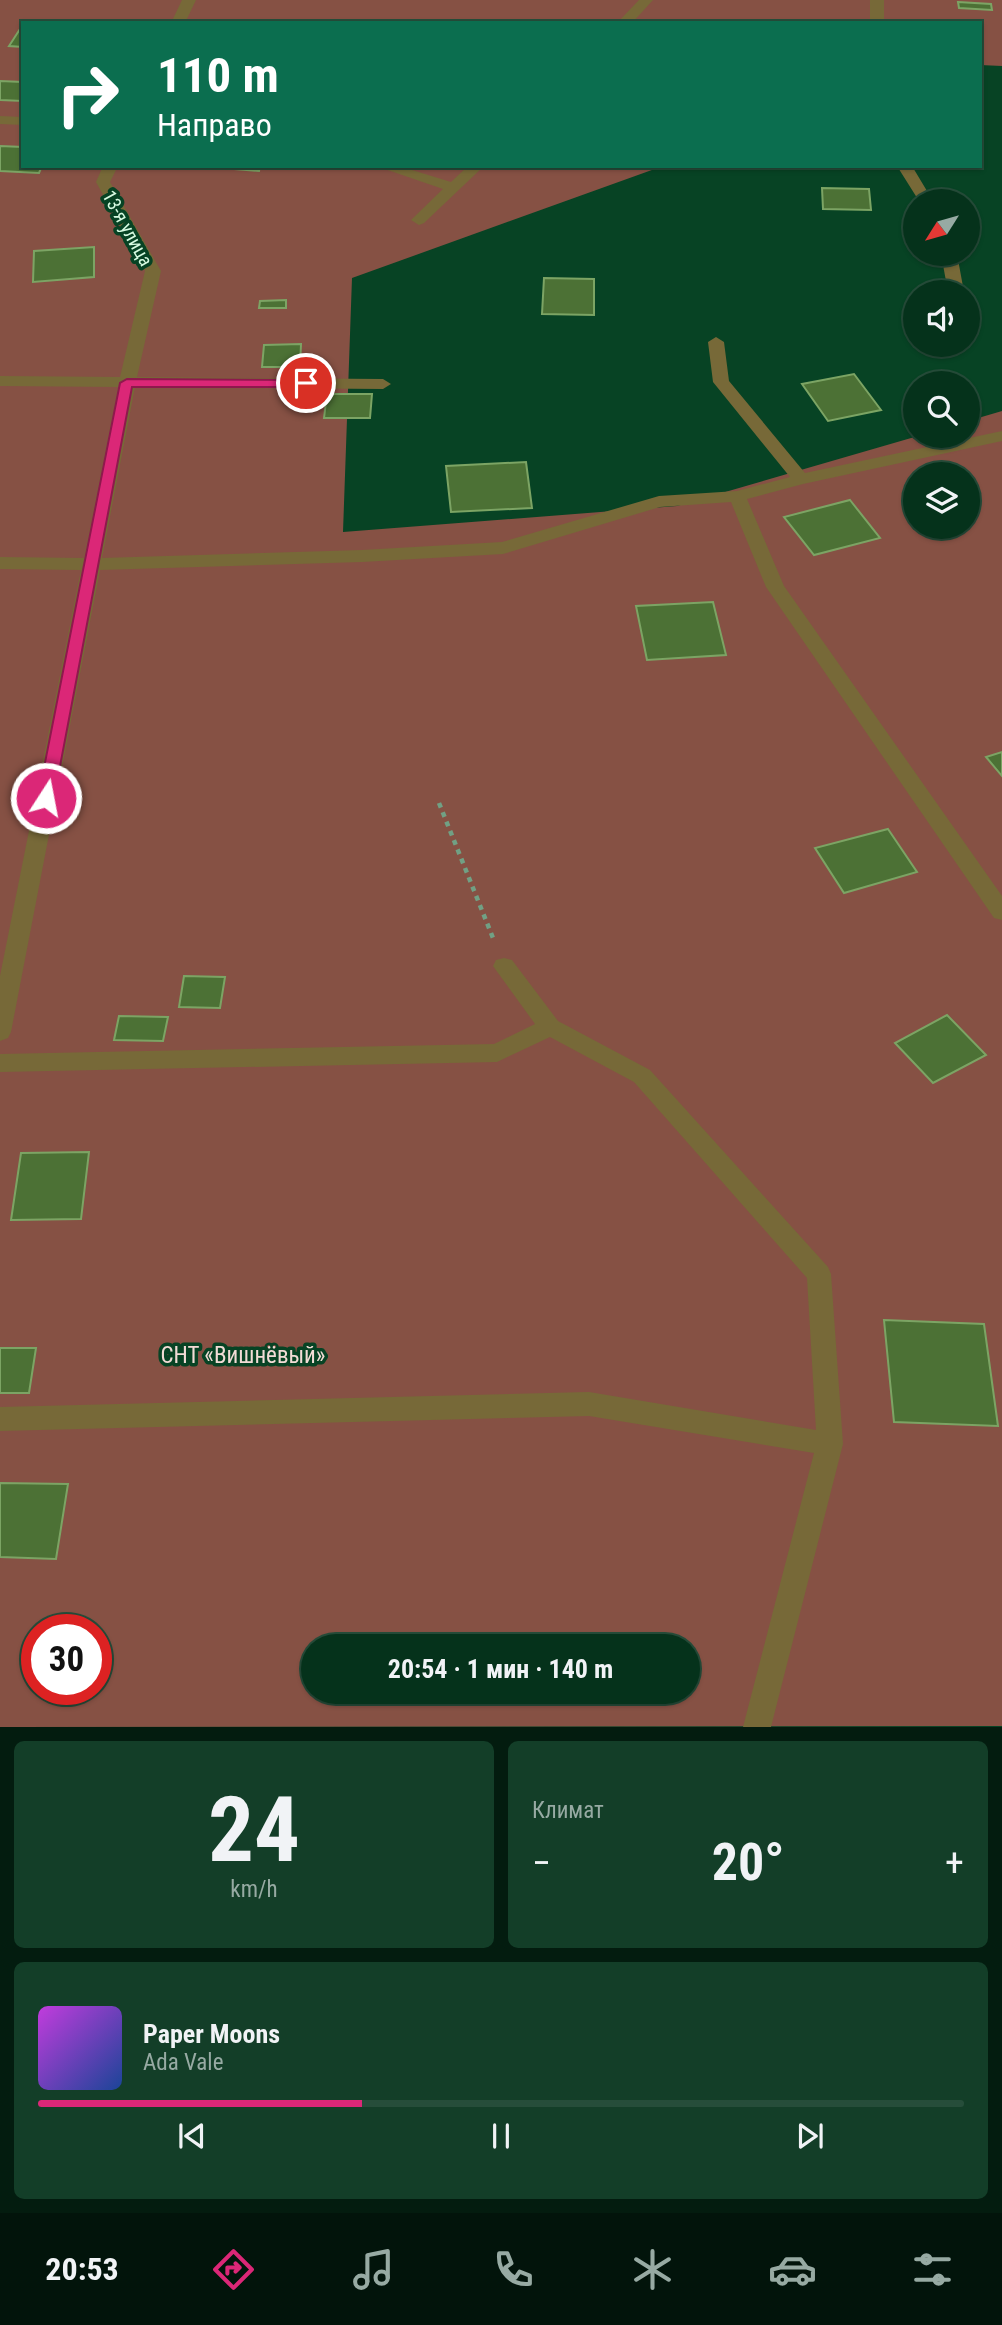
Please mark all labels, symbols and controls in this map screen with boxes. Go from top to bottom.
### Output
text: 110 m [157,47,279,104]
icon: right [42,49,133,140]
text: Направо [157,106,272,144]
street label: 13-я улица [97,186,158,270]
north arrow [903,189,980,266]
map controls [903,189,980,539]
button: sound [903,280,980,357]
pin [276,353,336,413]
icon: arrive [287,364,325,402]
button: search [903,371,980,448]
button: layers [903,462,980,539]
position arrow [9,761,83,835]
park label: СНТ «Вишнёвый» [161,1342,325,1369]
speed limit sign: 30 [21,1614,112,1705]
text: 20:54 · 1 мин · 140 m [388,1654,613,1684]
text: 24 [208,1777,300,1883]
text: Климат [532,1797,604,1824]
text: 20° [712,1832,784,1893]
text: − [532,1841,551,1885]
text: + [945,1841,964,1885]
text: km/h [230,1876,278,1903]
text: Paper Moons [143,2019,280,2049]
text: Ada Vale [143,2049,223,2076]
icon: previous [173,2117,211,2155]
icon: pause [482,2117,520,2155]
icon: next [791,2117,829,2155]
icon: directions [209,2245,258,2294]
icon: music [349,2245,398,2294]
icon: phone [489,2245,538,2294]
icon: climate [628,2245,677,2294]
icon: car [768,2245,817,2294]
icon: filters [908,2245,957,2294]
text: 20:53 [45,2250,119,2288]

